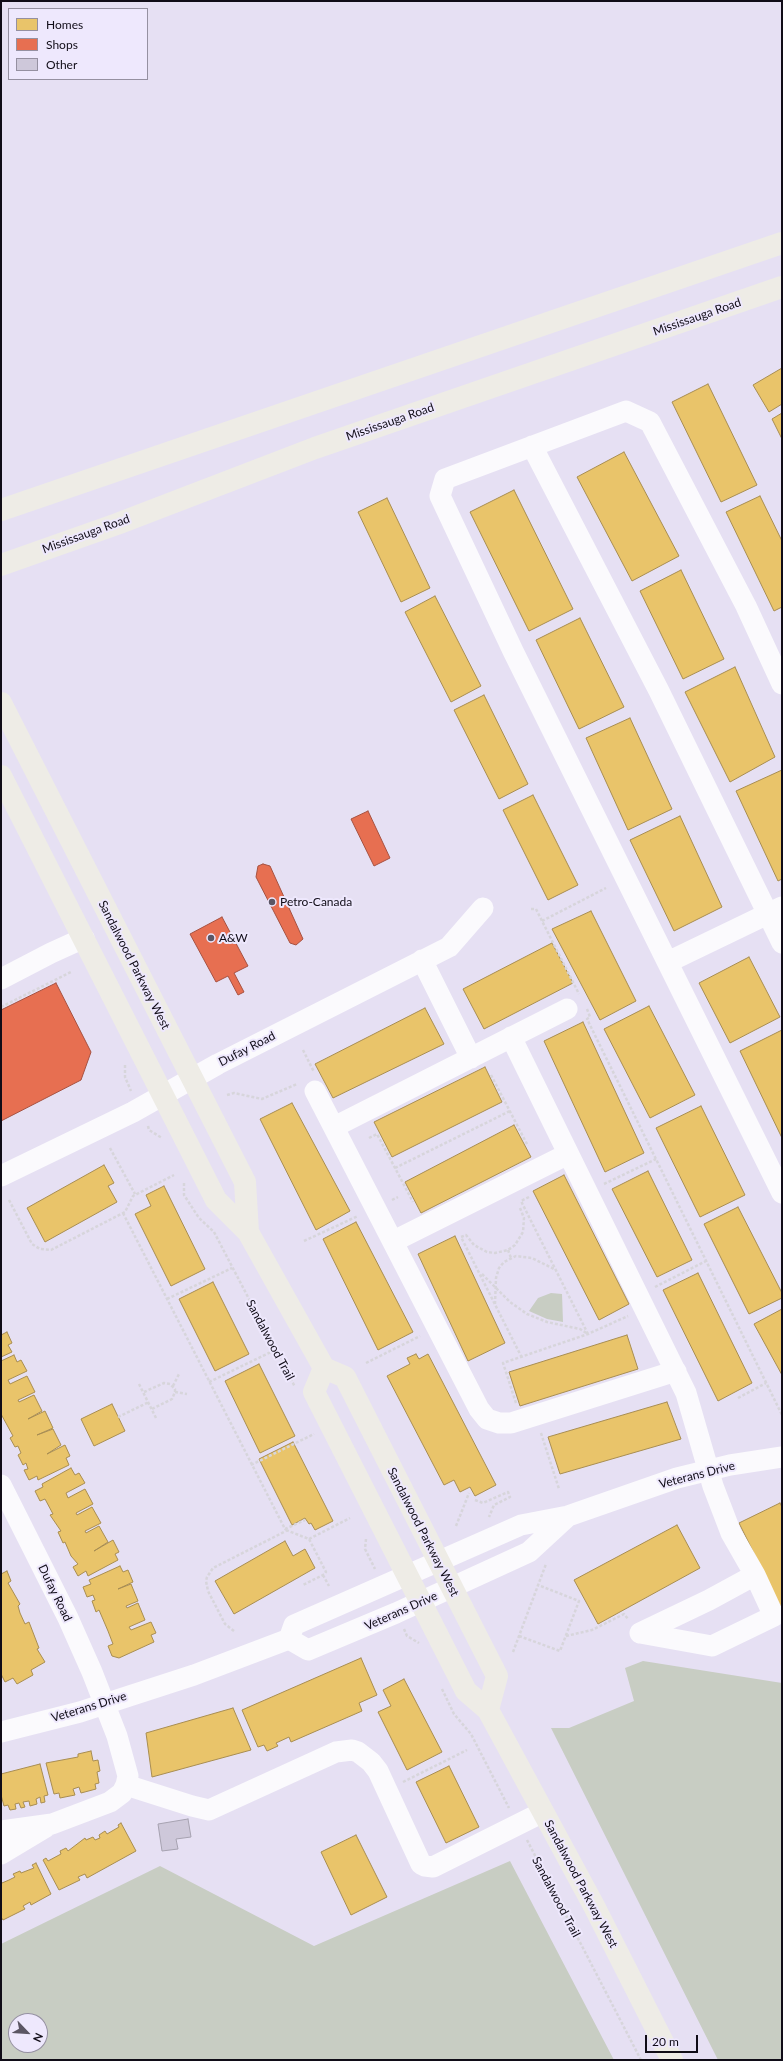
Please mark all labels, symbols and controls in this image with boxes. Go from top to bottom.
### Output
legend [8,8,148,80]
text: Homes [46,17,83,32]
text: Shops [46,37,78,52]
text: Other [46,57,77,72]
street label: Mississauga Road [651,295,743,339]
street label: Mississauga Road [344,400,436,444]
street label: Mississauga Road [40,511,132,557]
place label: Petro-Canada [280,895,352,909]
marker: Petro-Canada [267,897,277,907]
street label: Sandalwood Parkway West [95,898,173,1032]
place label: A&W [219,931,248,945]
marker: A&W [206,933,216,943]
street label: Dufay Road [216,1029,278,1069]
street label: Sandalwood Trail [243,1297,297,1383]
street label: Veterans Drive [657,1459,737,1491]
street label: Sandalwood Parkway West [384,1465,462,1599]
street label: Dufay Road [35,1562,75,1624]
street label: Veterans Drive [362,1589,440,1633]
street label: Veterans Drive [50,1689,128,1725]
street label: Sandalwood Parkway West [541,1818,621,1950]
street label: Sandalwood Trail [529,1854,583,1940]
north arrow [8,2013,48,2053]
scale bar [647,2027,700,2053]
text: N [31,2031,46,2044]
text: 20 m [652,2034,679,2049]

